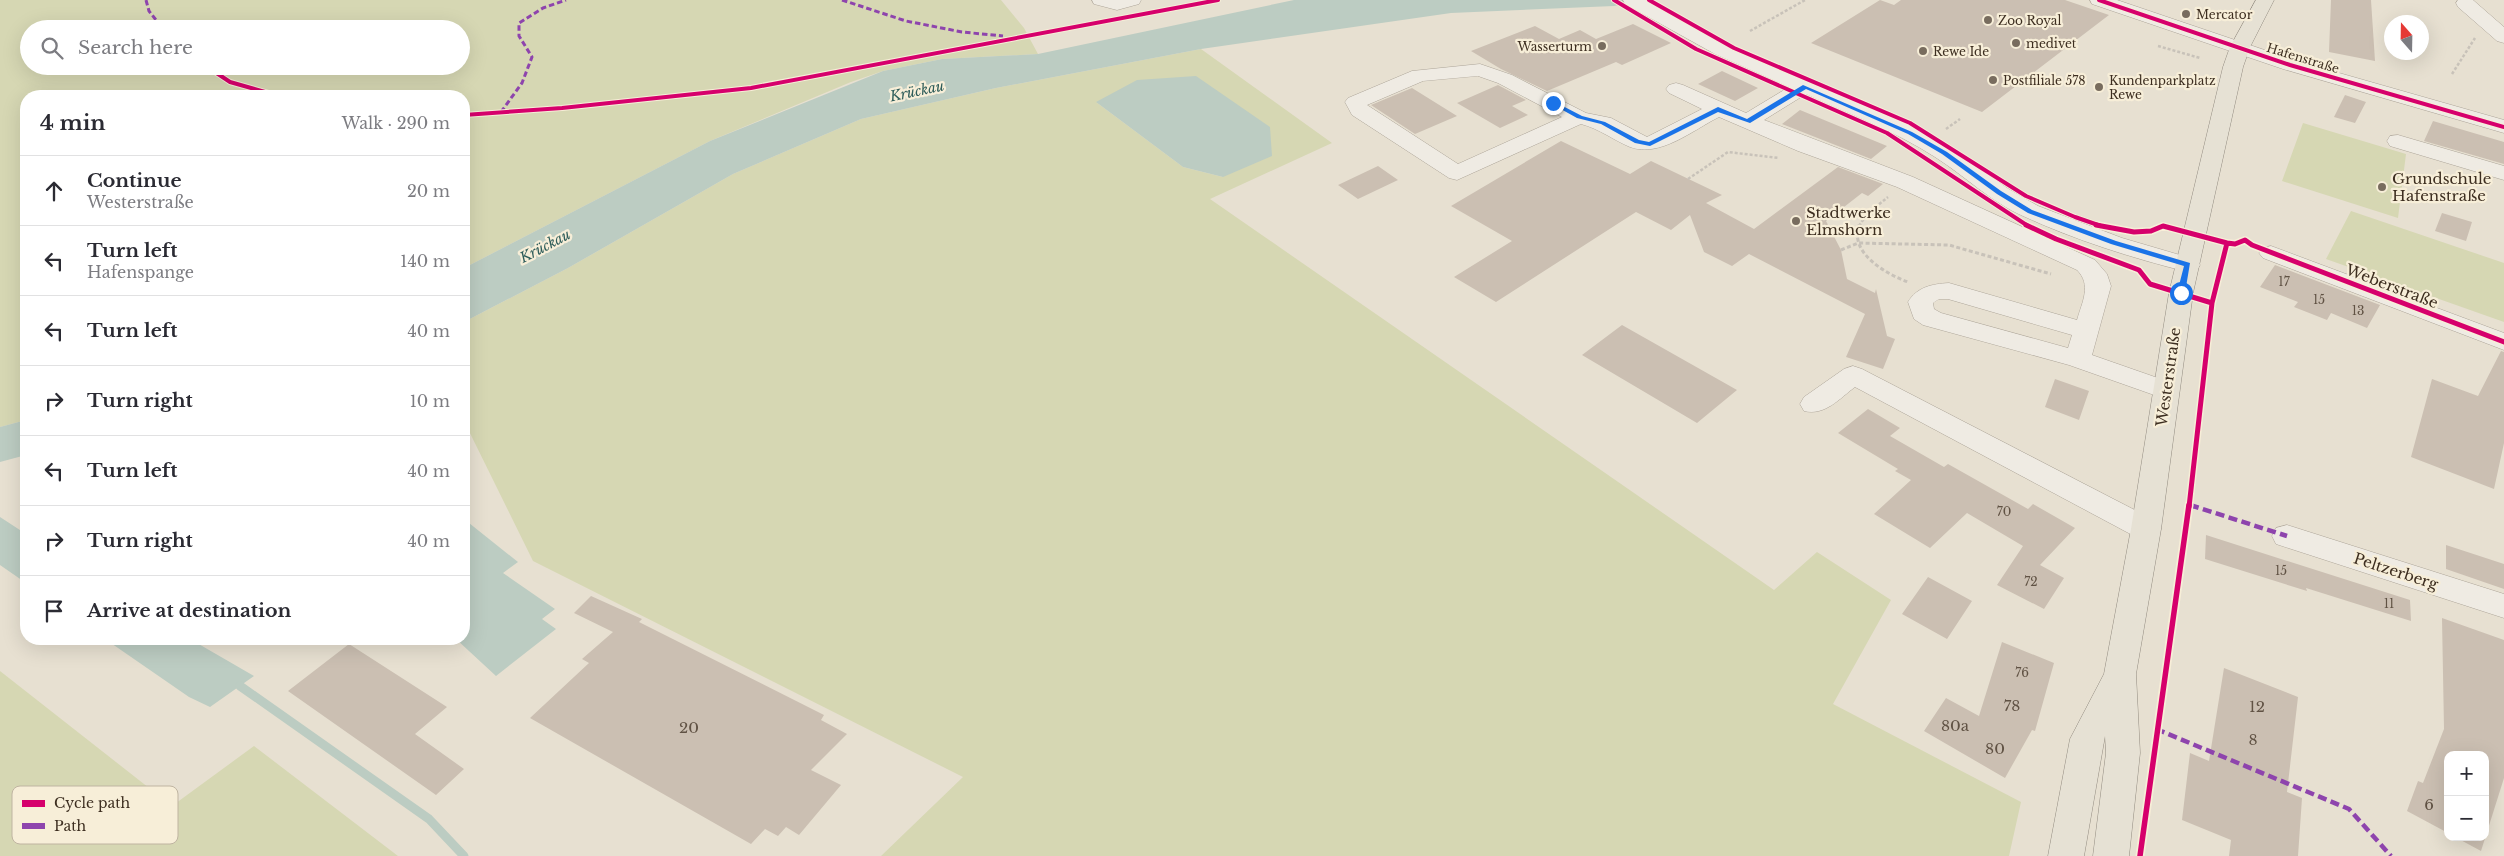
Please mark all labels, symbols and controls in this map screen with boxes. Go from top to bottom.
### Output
place label: Mercator [2196,7,2253,22]
marker: Mercator [2180,8,2192,20]
place label: Zoo Royal [1998,13,2062,28]
marker: Zoo Royal [1982,14,1994,26]
north arrow [2384,15,2429,60]
search box [20,20,470,75]
icon: search [38,34,66,62]
text: Search here [78,36,193,59]
place label: medivet [2026,36,2077,51]
marker: medivet [2010,37,2022,49]
place label: Wasserturm [1517,39,1592,54]
marker: Wasserturm [1596,40,1608,52]
street label: Hafenstraße [2265,40,2341,76]
place label: Rewe Ide [1933,44,1989,59]
marker: Rewe Ide [1917,45,1929,57]
place label: Postfiliale 578 [2003,73,2086,88]
place label: Kundenparkplatz Rewe [2109,73,2216,102]
marker: Postfiliale 578 [1987,74,1999,86]
water label: Krückau [887,76,946,106]
marker: Kundenparkplatz Rewe [2093,81,2105,93]
route end [1542,92,1565,115]
text: 4 min [40,110,106,136]
text: Walk · 290 m [342,113,450,133]
text: Continue [87,169,182,192]
place label: Grundschule Hafenstraße [2392,169,2491,205]
icon: ahead [40,177,68,205]
text: 20 m [407,181,450,201]
marker: Grundschule Hafenstraße [2376,181,2388,193]
text: Westerstraße [87,192,194,212]
place label: Stadtwerke Elmshorn [1806,203,1891,239]
marker: Stadtwerke Elmshorn [1790,215,1802,227]
water label: Krückau [516,225,574,267]
text: Turn left [87,239,178,262]
icon: left [40,247,68,275]
text: 140 m [400,251,450,271]
street label: Weberstraße [2342,259,2441,312]
text: Hafenspange [87,262,194,282]
house number: 17 [2278,274,2291,289]
route start [2170,282,2193,305]
house number: 15 [2313,292,2325,307]
house number: 13 [2352,303,2364,318]
icon: left [40,317,68,345]
text: Turn left [87,319,178,342]
text: 40 m [407,321,450,341]
street label: Westerstraße [2151,326,2184,429]
icon: right [40,387,68,415]
text: Turn right [87,389,193,412]
text: 10 m [410,391,450,411]
icon: left [40,457,68,485]
text: Turn left [87,459,178,482]
text: 40 m [407,461,450,481]
house number: 70 [1997,504,2011,519]
icon: right [40,527,68,555]
text: Turn right [87,529,193,552]
text: 40 m [407,531,450,551]
street label: Peltzerberg [2351,548,2442,594]
house number: 15 [2275,563,2287,578]
house number: 72 [2024,574,2038,589]
house number: 11 [2384,596,2394,611]
icon: arrive [40,597,68,625]
text: Arrive at destination [87,599,291,622]
house number: 76 [2015,665,2029,680]
house number: 78 [2004,696,2020,715]
house number: 12 [2249,697,2265,716]
house number: 80a [1941,716,1970,735]
house number: 20 [679,718,699,737]
house number: 8 [2248,730,2258,749]
house number: 80 [1985,739,2005,758]
map controls [2444,751,2489,841]
button: + [2444,751,2489,796]
legend [12,786,178,844]
text: Cycle path [54,794,131,812]
house number: 6 [2424,795,2434,814]
button: − [2444,796,2489,841]
text: Path [54,817,86,835]

